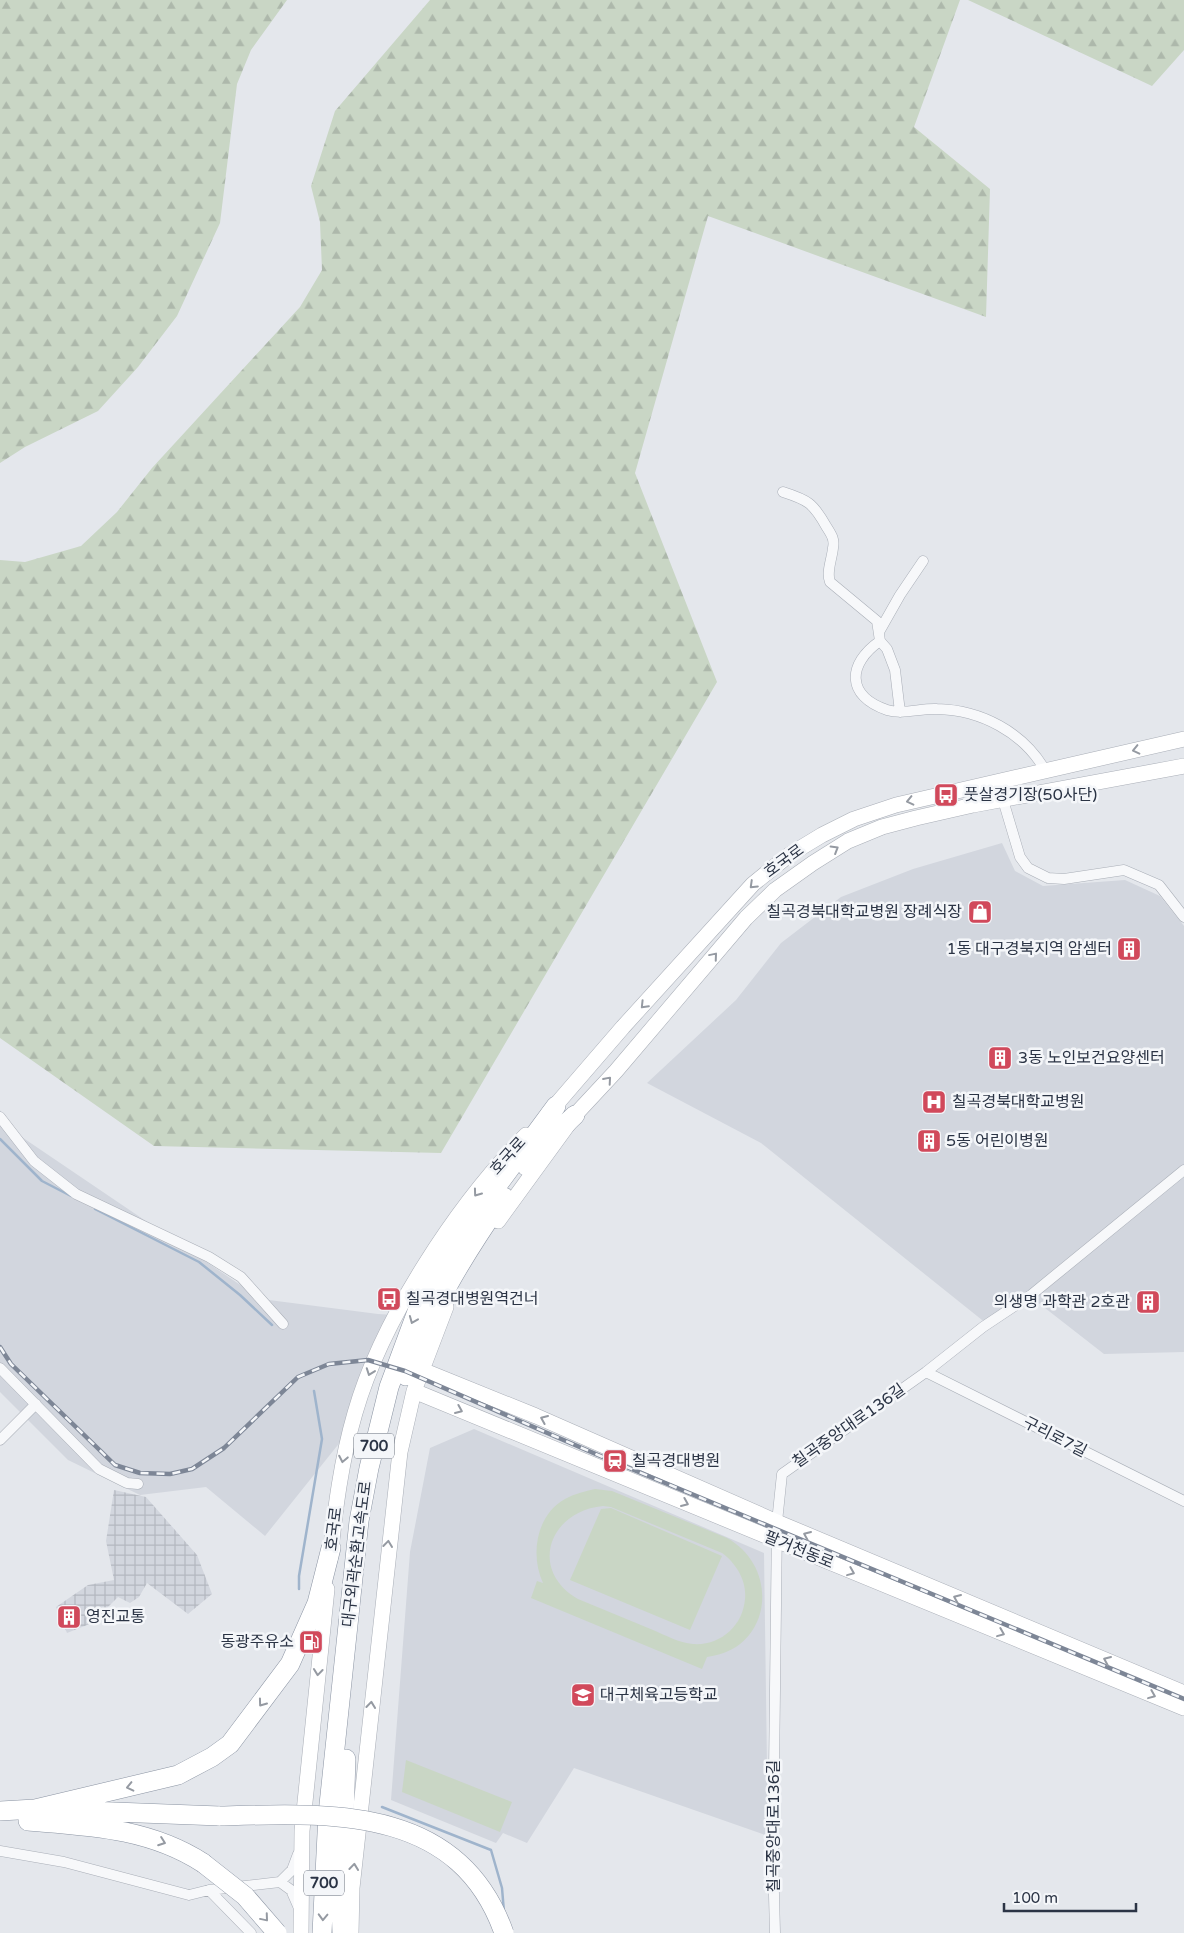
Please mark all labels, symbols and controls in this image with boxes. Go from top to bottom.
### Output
one-way arrow [1132,744,1141,755]
bus stop icon: 풋살경기장(50사단) [933,782,959,808]
place label: 풋살경기장(50사단) [964,785,1097,805]
one-way arrow [905,796,914,806]
street label: 호국로 [760,840,808,882]
one-way arrow [829,846,838,856]
one-way arrow [749,879,758,888]
shop icon: 칠곡경북대학교병원 장례식장 [967,899,993,925]
place label: 칠곡경북대학교병원 장례식장 [766,902,962,922]
building icon: 1동 대구경북지역 암셈터 [1116,936,1142,962]
place label: 1동 대구경북지역 암셈터 [946,939,1112,959]
one-way arrow [708,953,717,962]
one-way arrow [640,1000,649,1009]
building icon: 3동 노인보건요양센터 [987,1045,1013,1071]
place label: 3동 노인보건요양센터 [1018,1048,1165,1068]
one-way arrow [603,1076,612,1085]
hospital icon: 칠곡경북대학교병원 [921,1089,947,1115]
place label: 칠곡경북대학교병원 [952,1092,1084,1112]
building icon: 5동 어린이병원 [916,1128,942,1154]
place label: 5동 어린이병원 [946,1131,1049,1151]
street label: 호국로 [486,1133,530,1179]
one-way arrow [474,1188,483,1197]
bus stop icon: 칠곡경대병원역건너 [376,1286,402,1312]
place label: 칠곡경대병원역건너 [406,1289,538,1309]
building icon: 의생명 과학관 2호관 [1135,1289,1161,1315]
place label: 의생명 과학관 2호관 [994,1292,1130,1312]
one-way arrow [409,1315,419,1324]
one-way arrow [366,1367,376,1375]
street label: 칠곡중앙대로136길 [789,1380,909,1472]
one-way arrow [454,1404,463,1414]
street label: 구리로7길 [1020,1412,1090,1462]
one-way arrow [540,1415,549,1426]
road number: 700 [354,1434,394,1458]
station icon: 칠곡경대병원 [602,1448,628,1474]
place label: 칠곡경대병원 [632,1451,720,1471]
one-way arrow [339,1454,349,1463]
street label: 대구외곽순환고속도로 [338,1479,376,1628]
one-way arrow [680,1497,689,1507]
street label: 호국로 [321,1506,347,1552]
street label: 팔거천동로 [761,1527,837,1573]
one-way arrow [803,1530,812,1541]
one-way arrow [382,1539,393,1547]
one-way arrow [846,1565,855,1576]
one-way arrow [953,1593,962,1604]
building icon: 영진교통 [56,1604,82,1630]
place label: 영진교통 [86,1607,145,1627]
one-way arrow [997,1628,1005,1638]
fuel station icon: 동광주유소 [298,1629,324,1655]
place label: 동광주유소 [220,1632,294,1652]
one-way arrow [1103,1656,1112,1667]
one-way arrow [313,1668,324,1676]
school or university icon: 대구체육고등학교 [570,1682,596,1708]
place label: 대구체육고등학교 [600,1685,718,1705]
one-way arrow [1147,1689,1156,1699]
one-way arrow [259,1697,268,1706]
one-way arrow [365,1701,376,1709]
street label: 칠곡중앙대로136길 [764,1759,784,1893]
one-way arrow [125,1781,134,1792]
one-way arrow [157,1836,165,1846]
one-way arrow [348,1863,359,1871]
road number: 700 [304,1870,344,1896]
scale bar [1004,1880,1136,1912]
text: 100 m [1012,1889,1058,1907]
one-way arrow [260,1912,268,1921]
one-way arrow [317,1914,328,1922]

